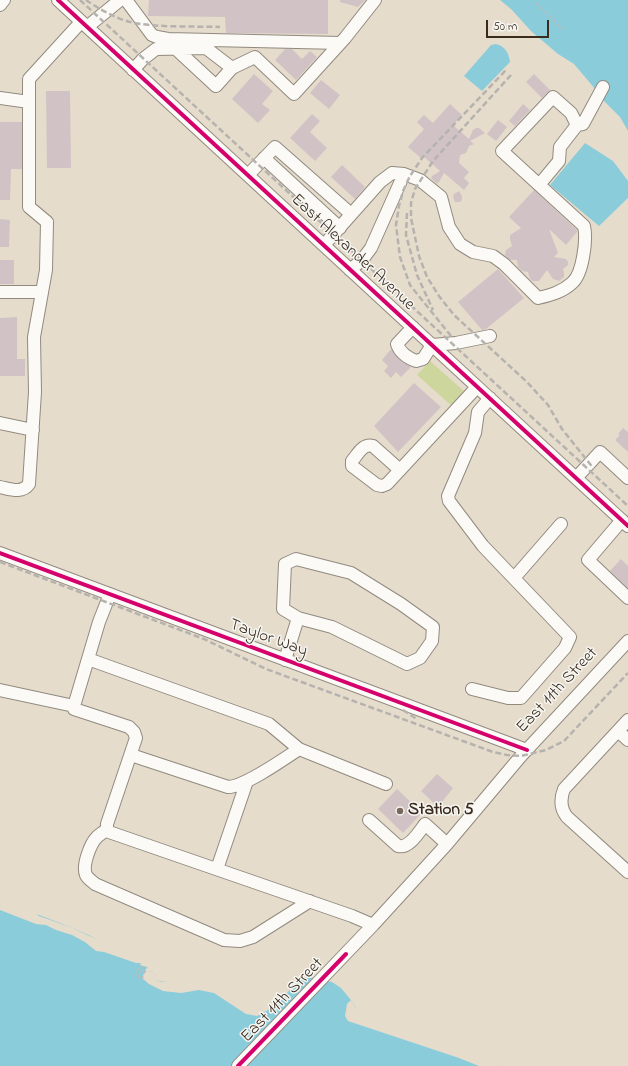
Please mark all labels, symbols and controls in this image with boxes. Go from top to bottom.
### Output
scale bar [488,12,551,38]
text: 50 m [493,18,517,36]
street label: East Alexander Avenue [286,190,418,316]
street label: Taylor Way [226,615,310,663]
street label: East 11th Street [513,644,603,738]
place label: Station 5 [408,801,474,821]
marker: Station 5 [395,806,405,816]
street label: East 11th Street [238,954,328,1048]

